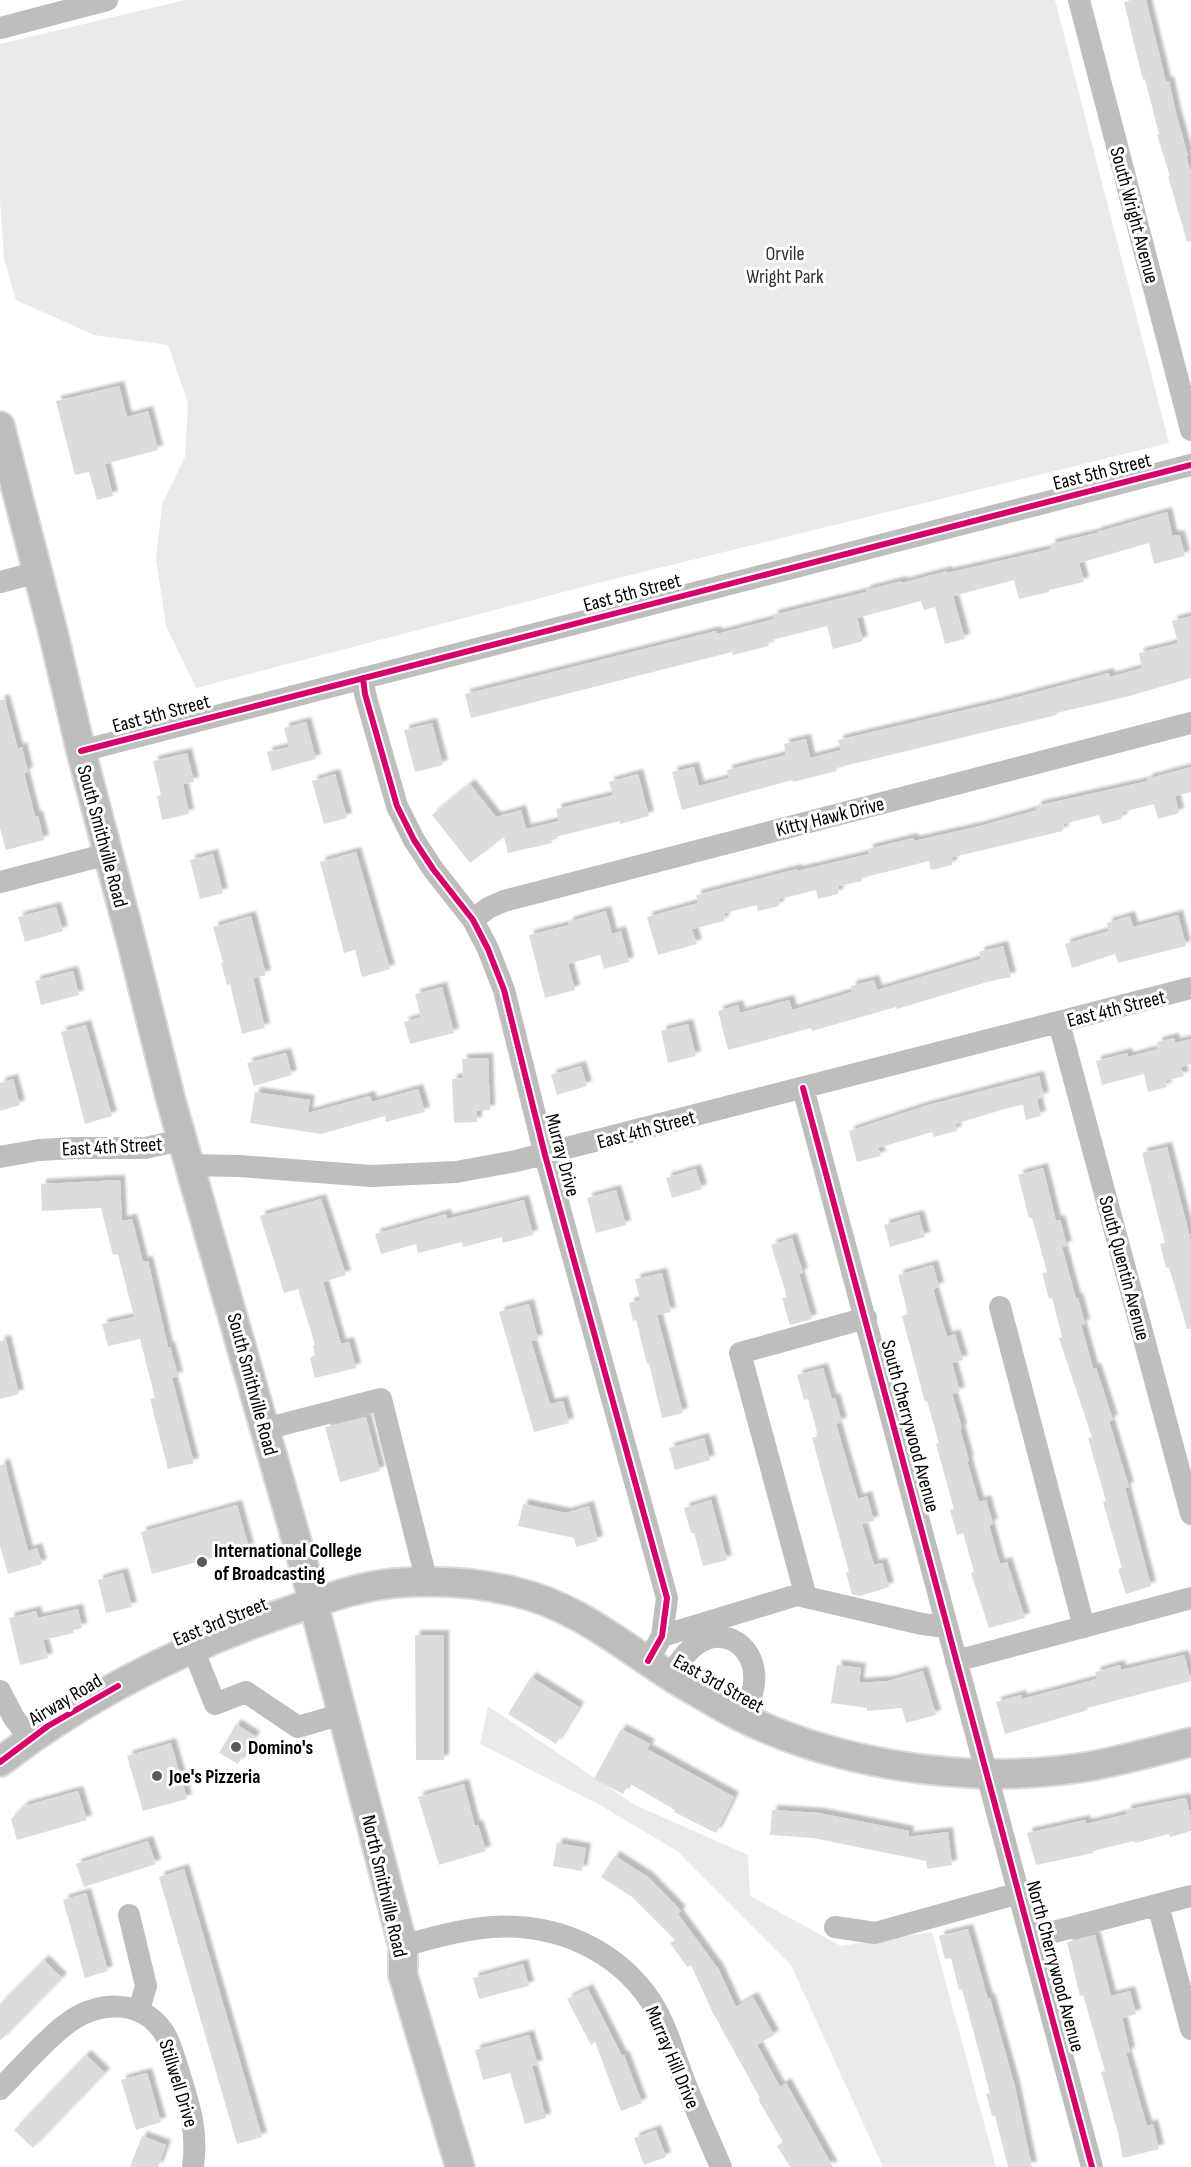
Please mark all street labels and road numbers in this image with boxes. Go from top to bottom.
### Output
street label: South Wright Avenue [1104,144,1164,286]
street label: East 5th Street [1051,448,1154,496]
street label: East 5th Street [581,568,684,618]
street label: East 5th Street [110,689,213,739]
street label: South Smithville Road [72,763,133,910]
street label: Kitty Hawk Drive [774,792,887,842]
street label: East 4th Street [1065,985,1168,1033]
street label: East 4th Street [595,1105,698,1155]
street label: Murray Drive [539,1111,585,1199]
street label: East 4th Street [61,1132,163,1162]
street label: South Quentin Avenue [1093,1193,1155,1343]
street label: South Smithville Road [222,1311,283,1458]
street label: South Cherrywood Avenue [876,1338,945,1515]
street label: East 3rd Street [170,1592,271,1652]
street label: East 3rd Street [669,1649,768,1719]
street label: Airway Road [24,1669,106,1732]
street label: North Smithville Road [356,1813,412,1960]
street label: North Cherrywood Avenue [1021,1878,1089,2054]
street label: Murray Hill Drive [640,2002,704,2112]
street label: Stillwell Drive [153,2036,203,2130]

